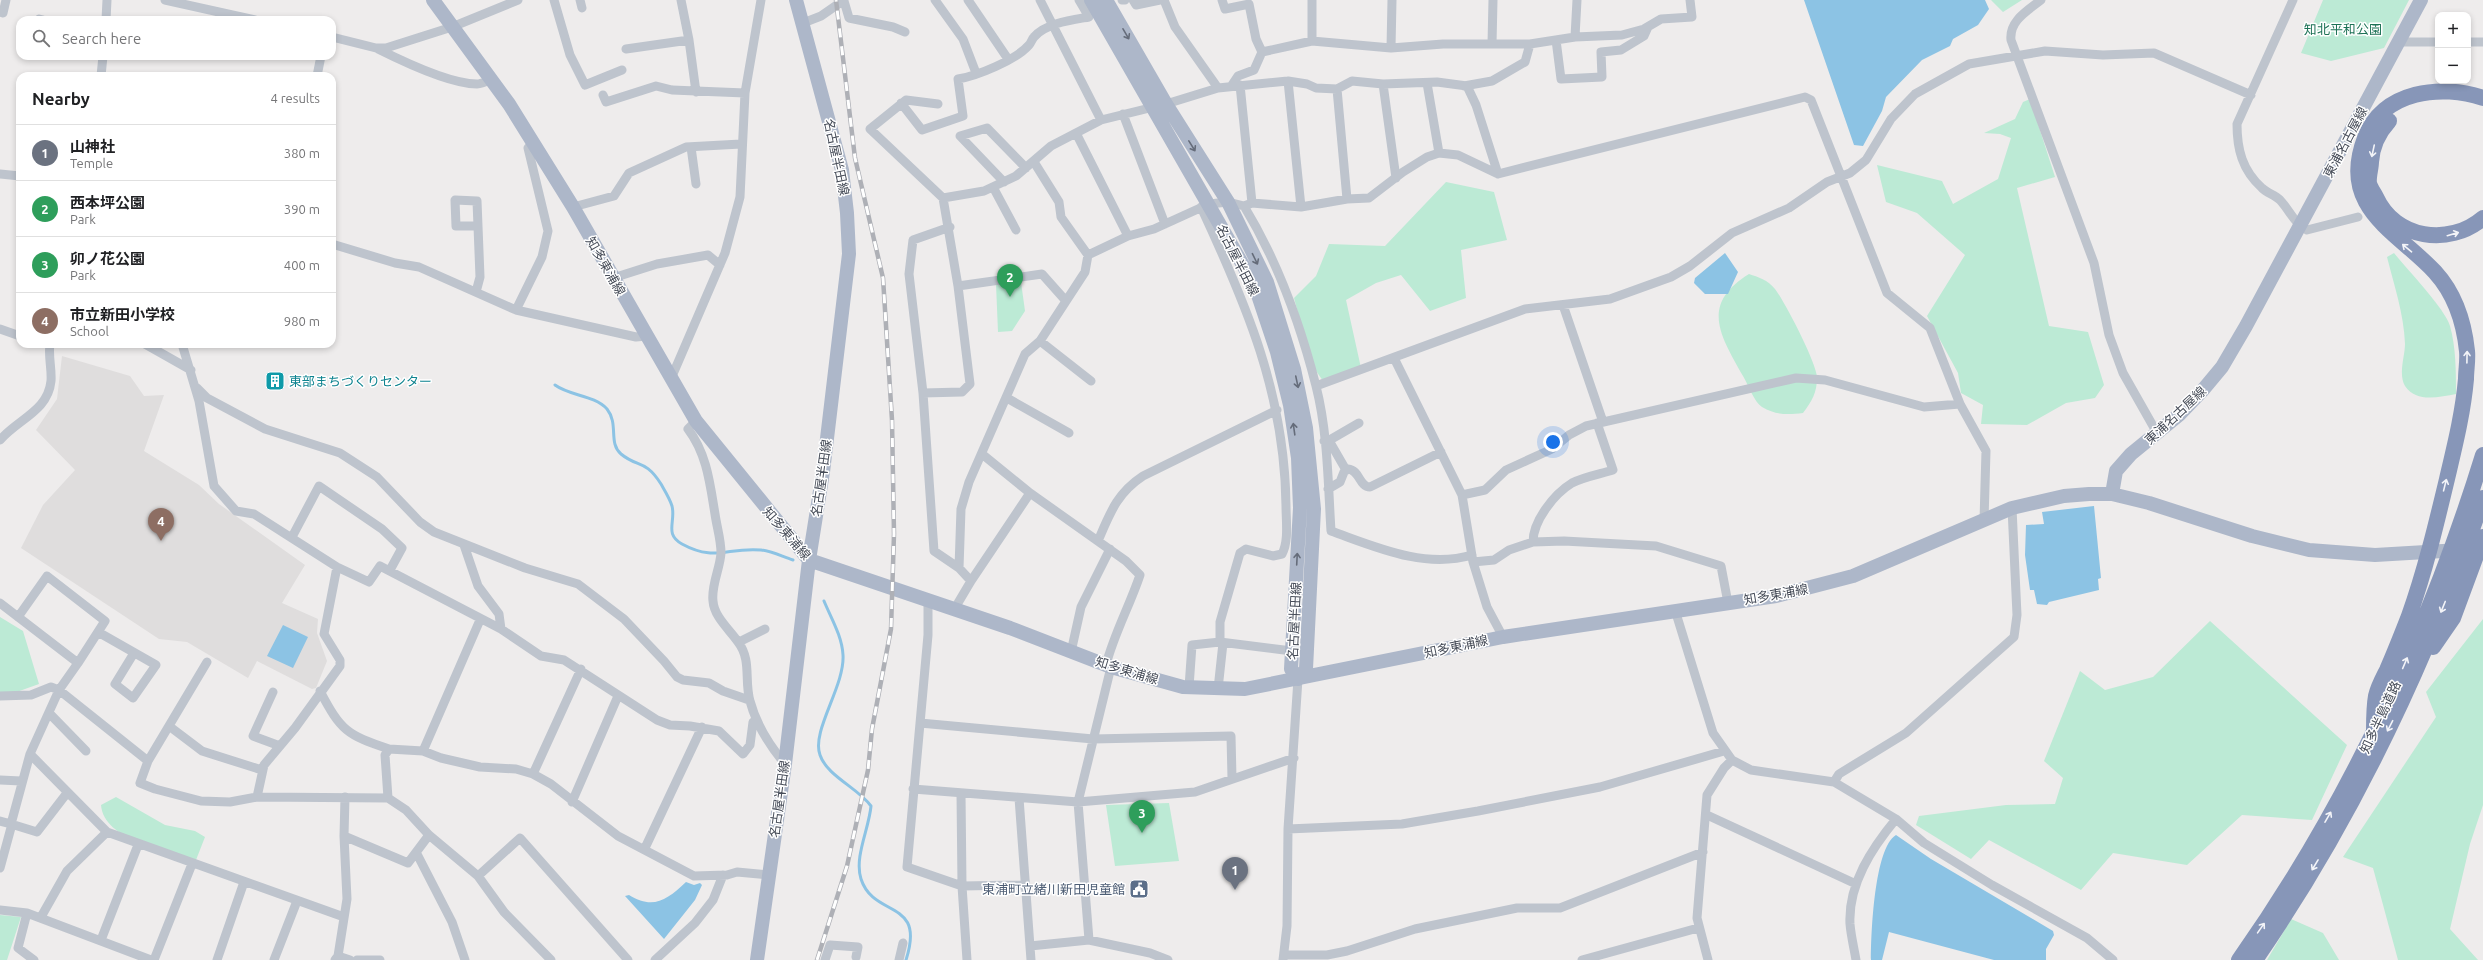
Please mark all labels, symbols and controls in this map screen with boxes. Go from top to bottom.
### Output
map controls [2435,12,2471,84]
button: + [2435,12,2471,48]
search box [16,16,336,60]
park label: 知北平和公園 [2304,22,2382,36]
icon: search [30,27,52,49]
one-way arrow [1122,28,1130,40]
text: Search here [62,30,141,47]
button: − [2435,48,2471,84]
text: Nearby [32,89,90,108]
text: 4 results [270,91,320,105]
street label: 東浦名古屋線 [2321,104,2369,180]
street label: 名古屋半田線 [822,117,852,197]
text: 山神社 [70,138,115,155]
one-way arrow [1188,140,1197,151]
one-way arrow [2368,144,2376,157]
text: 1 [41,146,49,160]
text: 380 m [284,146,320,160]
text: Temple [70,156,113,170]
text: 西本坪公園 [70,194,145,211]
text: 2 [41,202,49,216]
text: 390 m [284,202,320,216]
text: Park [70,212,96,226]
street label: 名古屋半田線 [1214,222,1262,298]
one-way arrow [2446,230,2459,237]
street label: 知多東浦線 [584,234,628,298]
one-way arrow [2402,243,2412,252]
text: 卯ノ花公園 [70,250,145,267]
one-way arrow [1252,253,1259,265]
text: 3 [41,258,49,272]
text: 400 m [284,258,320,272]
pin: 2 [997,264,1023,297]
text: Park [70,268,96,282]
text: 市立新田小学校 [70,306,175,323]
text: 4 [41,314,49,328]
text: 980 m [284,314,320,328]
text: School [70,324,109,338]
one-way arrow [2463,351,2471,364]
building icon: 東部まちづくりセンター [264,370,286,392]
place label: 東部まちづくりセンター [289,374,432,388]
one-way arrow [1293,375,1301,388]
street label: 東浦名古屋線 [2142,383,2208,447]
one-way arrow [1290,423,1298,436]
your location [1543,432,1563,452]
street label: 名古屋半田線 [809,438,833,518]
one-way arrow [2442,479,2450,492]
street label: 知多東浦線 [760,504,814,562]
pin: 4 [148,508,174,541]
one-way arrow [1293,553,1301,566]
street label: 知多東浦線 [1743,581,1809,607]
street label: 名古屋半田線 [1285,582,1303,660]
one-way arrow [2438,600,2446,612]
street label: 知多東浦線 [1423,632,1489,660]
street label: 知多東浦線 [1094,654,1160,686]
one-way arrow [2402,658,2409,670]
street label: 知多半島道路 [2357,679,2403,755]
one-way arrow [2386,720,2394,732]
street label: 名古屋半田線 [767,759,791,839]
pin: 3 [1129,800,1155,833]
one-way arrow [2325,811,2333,823]
pin: 1 [1222,857,1248,890]
one-way arrow [2311,859,2319,871]
public building icon: 東浦町立緒川新田児童館 [1128,878,1150,900]
place label: 東浦町立緒川新田児童館 [982,882,1125,896]
one-way arrow [2257,923,2265,934]

